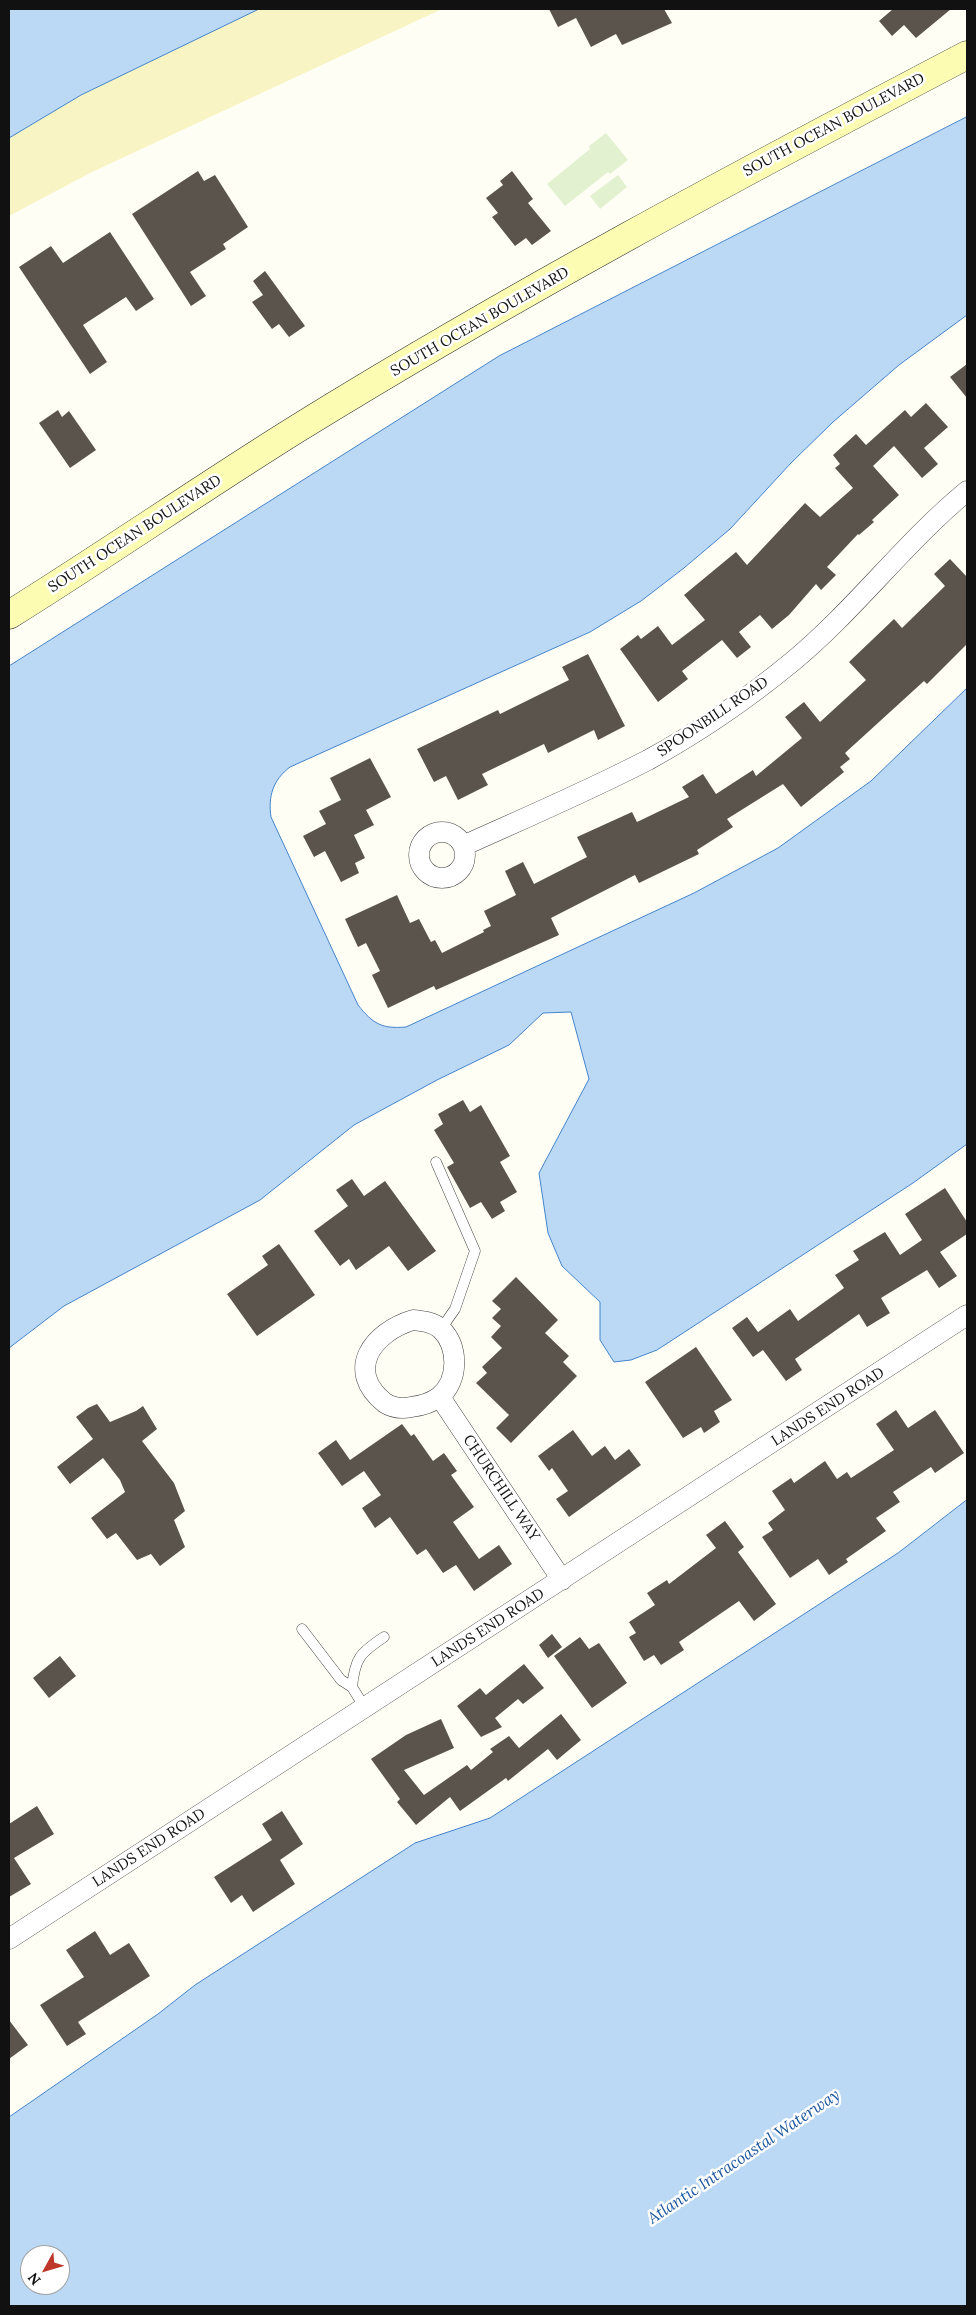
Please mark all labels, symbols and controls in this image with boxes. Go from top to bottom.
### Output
street label: SOUTH OCEAN BOULEVARD [740,69,928,181]
street label: SOUTH OCEAN BOULEVARD [388,263,572,381]
street label: SOUTH OCEAN BOULEVARD [45,471,225,597]
street label: SPOONBILL ROAD [654,673,772,761]
street label: LANDS END ROAD [768,1364,888,1450]
street label: CHURCHILL WAY [459,1432,543,1544]
street label: LANDS END ROAD [428,1585,548,1671]
street label: LANDS END ROAD [89,1805,209,1891]
water label: Atlantic Intracoastal Waterway [644,2085,844,2229]
north arrow [20,2245,70,2295]
text: N [24,2269,45,2289]

